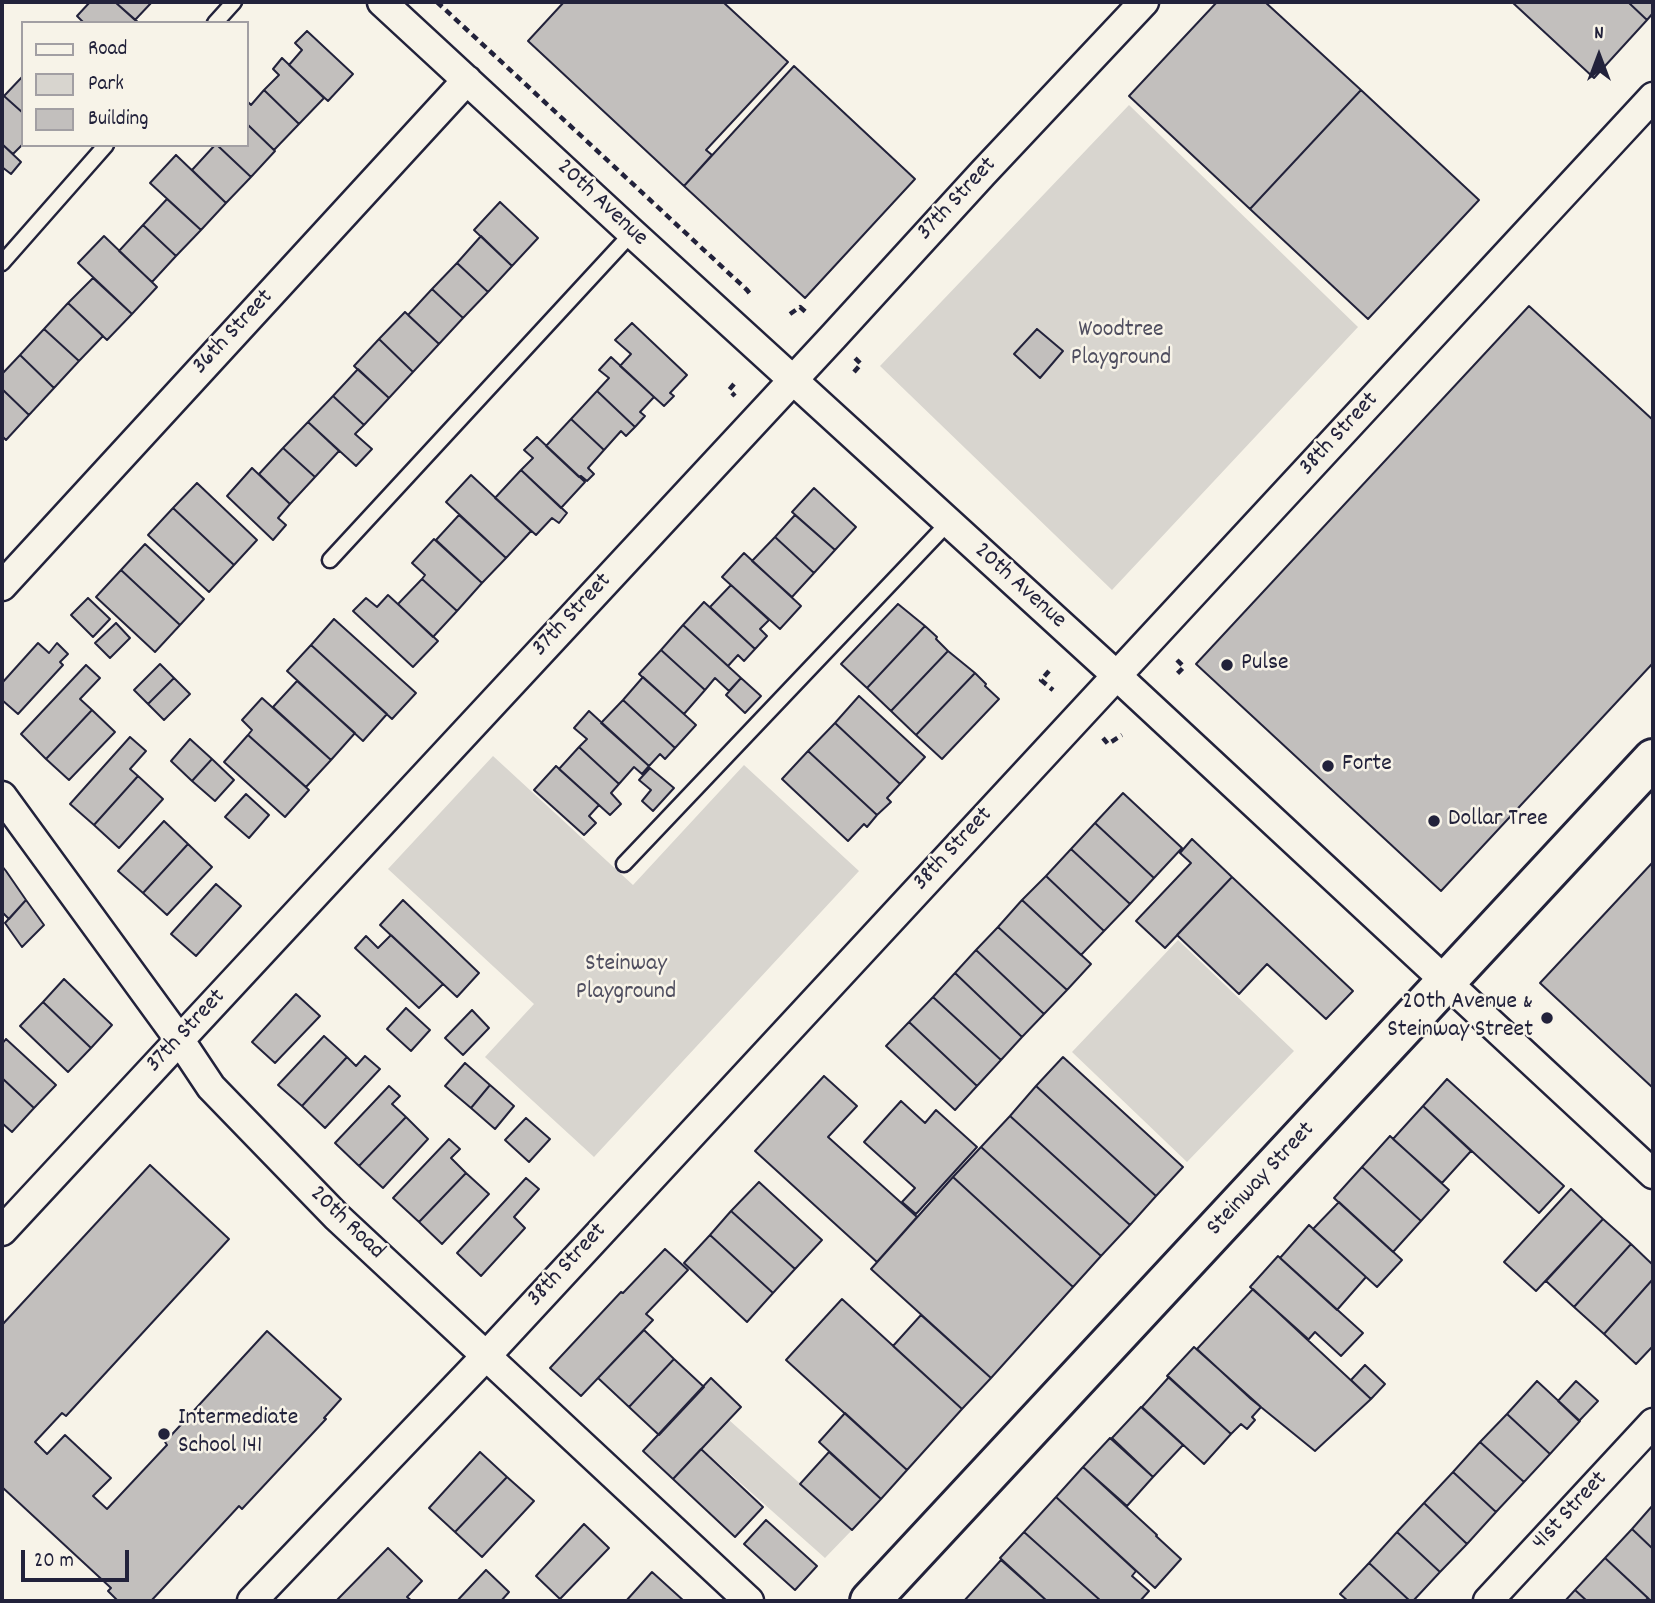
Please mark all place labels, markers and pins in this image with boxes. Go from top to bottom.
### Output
place label: Pulse [1241,651,1289,679]
marker: Pulse [1219,657,1235,673]
place label: Forte [1342,752,1392,780]
marker: Forte [1320,758,1336,774]
place label: Dollar Tree [1448,807,1548,835]
marker: Dollar Tree [1426,813,1442,829]
place label: 20th Avenue & Steinway Street [1387,990,1533,1046]
marker: 20th Avenue & Steinway Street [1539,1010,1555,1026]
place label: Intermediate School 141 [178,1406,298,1462]
marker: Intermediate School 141 [156,1426,172,1442]

